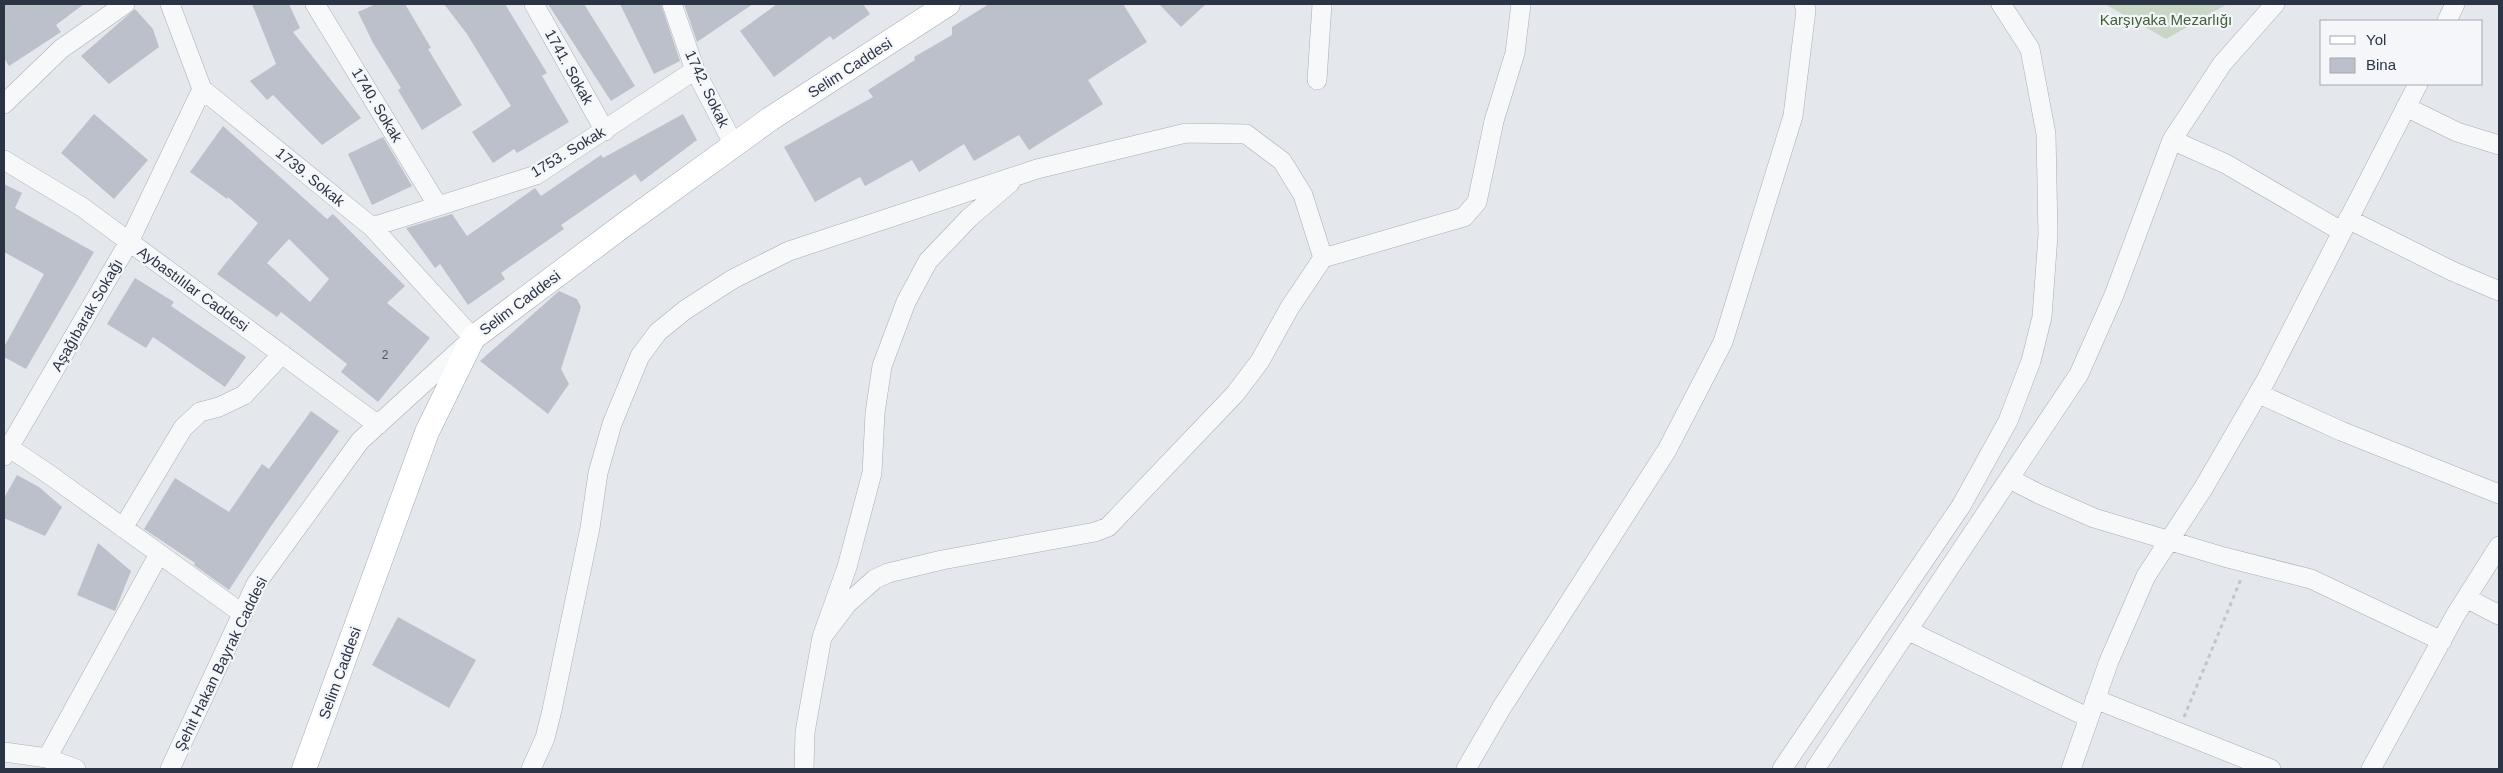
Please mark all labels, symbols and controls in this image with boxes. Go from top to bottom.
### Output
park label: Karşıyaka Mezarlığı [2100,11,2232,28]
legend [2320,20,2483,85]
street label: 1741. Sokak [542,26,597,108]
text: Yol [2366,31,2386,48]
street label: Selim Caddesi [805,34,895,101]
street label: 1742. Sokak [682,47,733,131]
text: Bina [2366,56,2397,73]
street label: 1740. Sokak [349,65,406,145]
street label: 1753. Sokak [528,123,608,180]
street label: 1739. Sokak [273,144,348,210]
street label: Aybastılılar Caddesi [134,243,252,335]
street label: Aşağıbarak Sokağı [48,256,126,374]
street label: Selim Caddesi [476,267,563,338]
house number: 2 [382,348,389,362]
street label: Şehit Hakan Bayrak Caddesi [171,574,270,754]
street label: Selim Caddesi [315,624,364,721]

